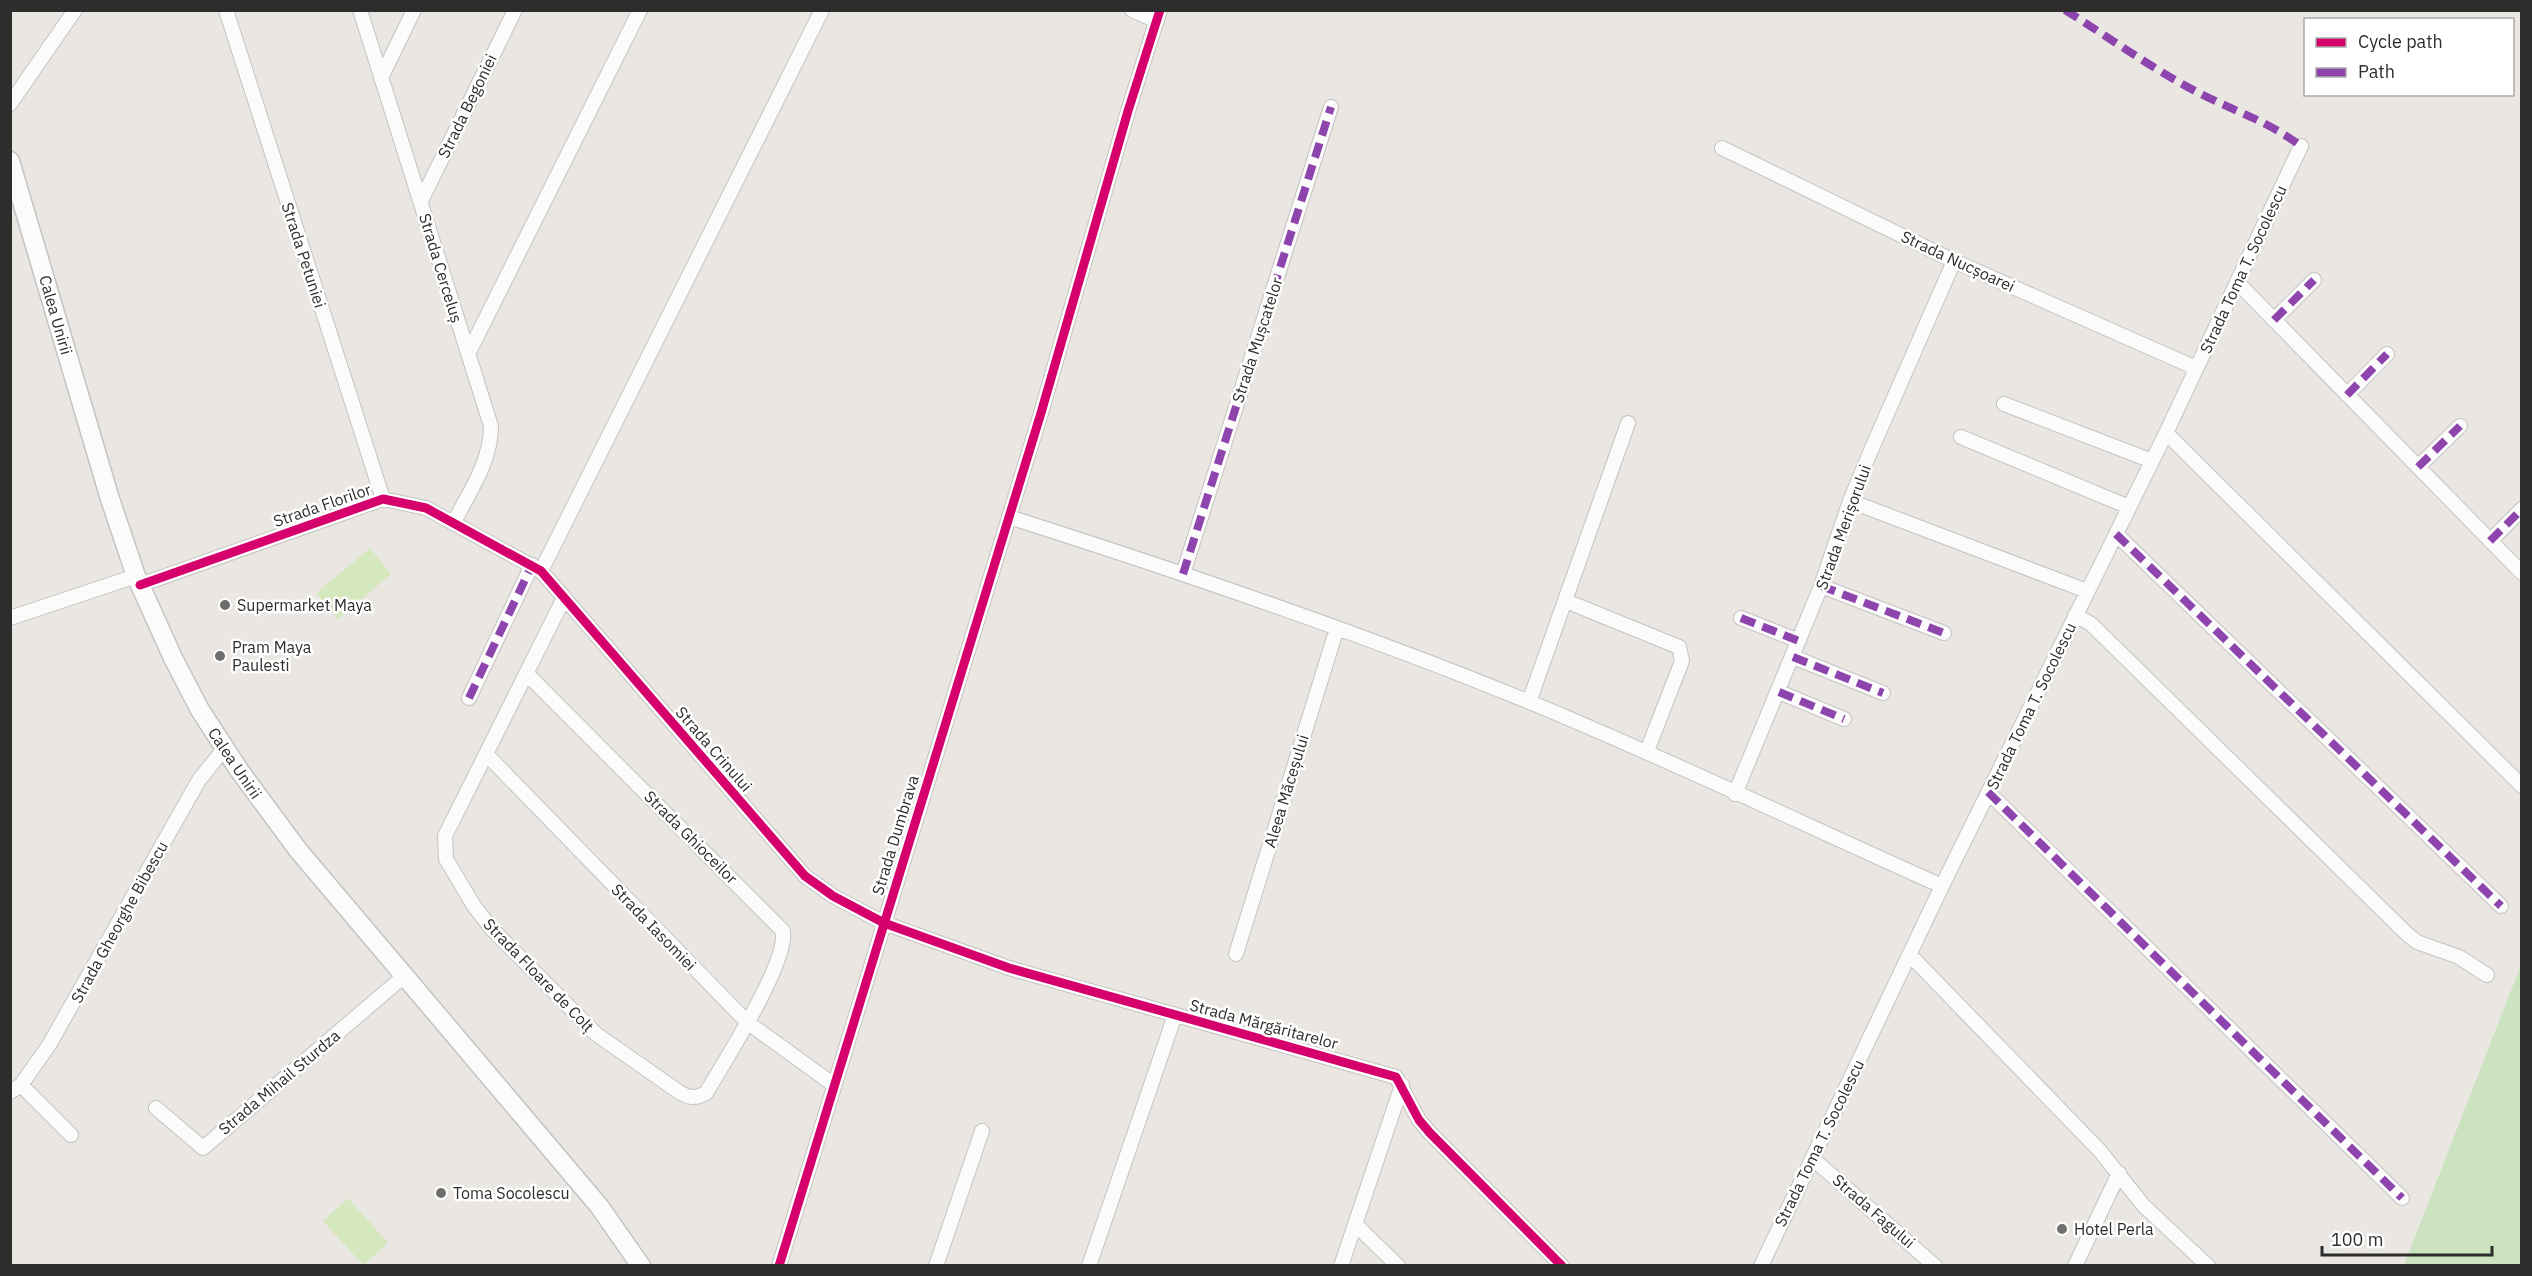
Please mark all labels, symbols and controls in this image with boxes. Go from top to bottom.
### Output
legend [2304,18,2514,96]
text: Cycle path [2358,30,2443,53]
street label: Strada Begoniei [433,51,501,161]
text: Path [2358,60,2395,83]
street label: Strada Toma T. Socolescu [2195,182,2291,356]
street label: Strada Petuniei [278,200,330,310]
street label: Strada Cerceluș [415,211,467,325]
street label: Strada Nucșoarei [1898,226,2018,296]
street label: Calea Unirii [35,273,77,357]
street label: Strada Mușcatelor [1227,275,1287,405]
street label: Strada Merișorului [1811,462,1875,592]
street label: Strada Florilor [270,479,374,531]
place label: Supermarket Maya [237,595,372,615]
marker: Supermarket Maya [218,598,232,612]
street label: Strada Toma T. Socolescu [1982,619,2080,793]
place label: Pram Maya Paulesti [232,637,312,675]
marker: Pram Maya Paulesti [213,649,227,663]
street label: Strada Crinului [672,702,756,796]
street label: Calea Unirii [204,724,266,802]
street label: Aleea Măceșului [1259,732,1313,850]
street label: Strada Dumbrava [867,772,923,897]
street label: Strada Ghioceilor [640,786,742,888]
street label: Strada Gheorghe Bibescu [66,838,172,1006]
street label: Strada Iasomiei [607,879,701,975]
street label: Strada Floare de Colț [479,914,599,1037]
street label: Strada Mărgăritarelor [1188,995,1340,1053]
street label: Strada Mihail Sturdza [214,1025,344,1139]
street label: Strada Toma T. Socolescu [1770,1056,1868,1230]
street label: Strada Fagului [1829,1170,1919,1252]
place label: Toma Socolescu [453,1183,570,1203]
marker: Toma Socolescu [434,1186,448,1200]
place label: Hotel Perla [2074,1219,2154,1239]
scale bar [2322,1219,2492,1257]
marker: Hotel Perla [2055,1222,2069,1236]
text: 100 m [2331,1228,2383,1251]

